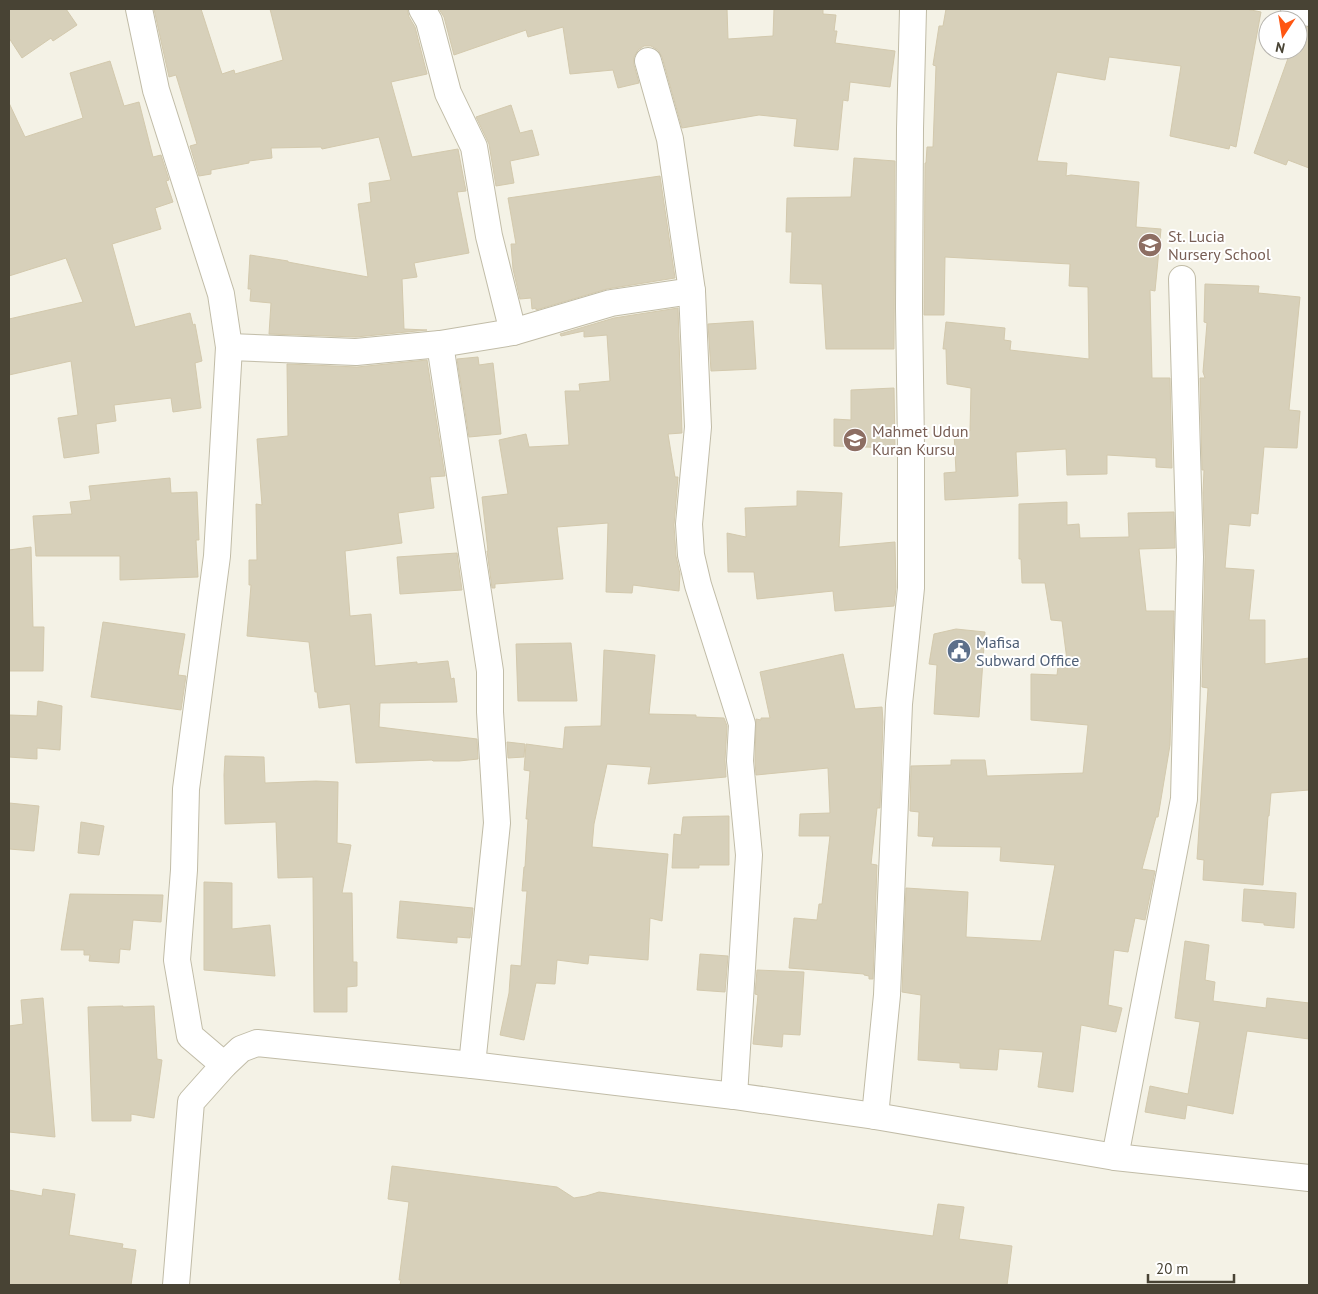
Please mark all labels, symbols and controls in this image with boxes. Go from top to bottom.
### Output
north arrow [1258,10,1308,60]
text: N [1274,38,1287,57]
place label: St. Lucia Nursery School [1168,226,1271,264]
school or university icon: St. Lucia Nursery School [1137,232,1163,258]
place label: Mahmet Udun Kuran Kursu [872,421,969,459]
school or university icon: Mahmet Udun Kuran Kursu [842,427,868,453]
place label: Mafisa Subward Office [976,632,1079,670]
public building icon: Mafisa Subward Office [946,638,972,664]
scale bar [1148,1252,1234,1284]
text: 20 m [1156,1259,1189,1278]

